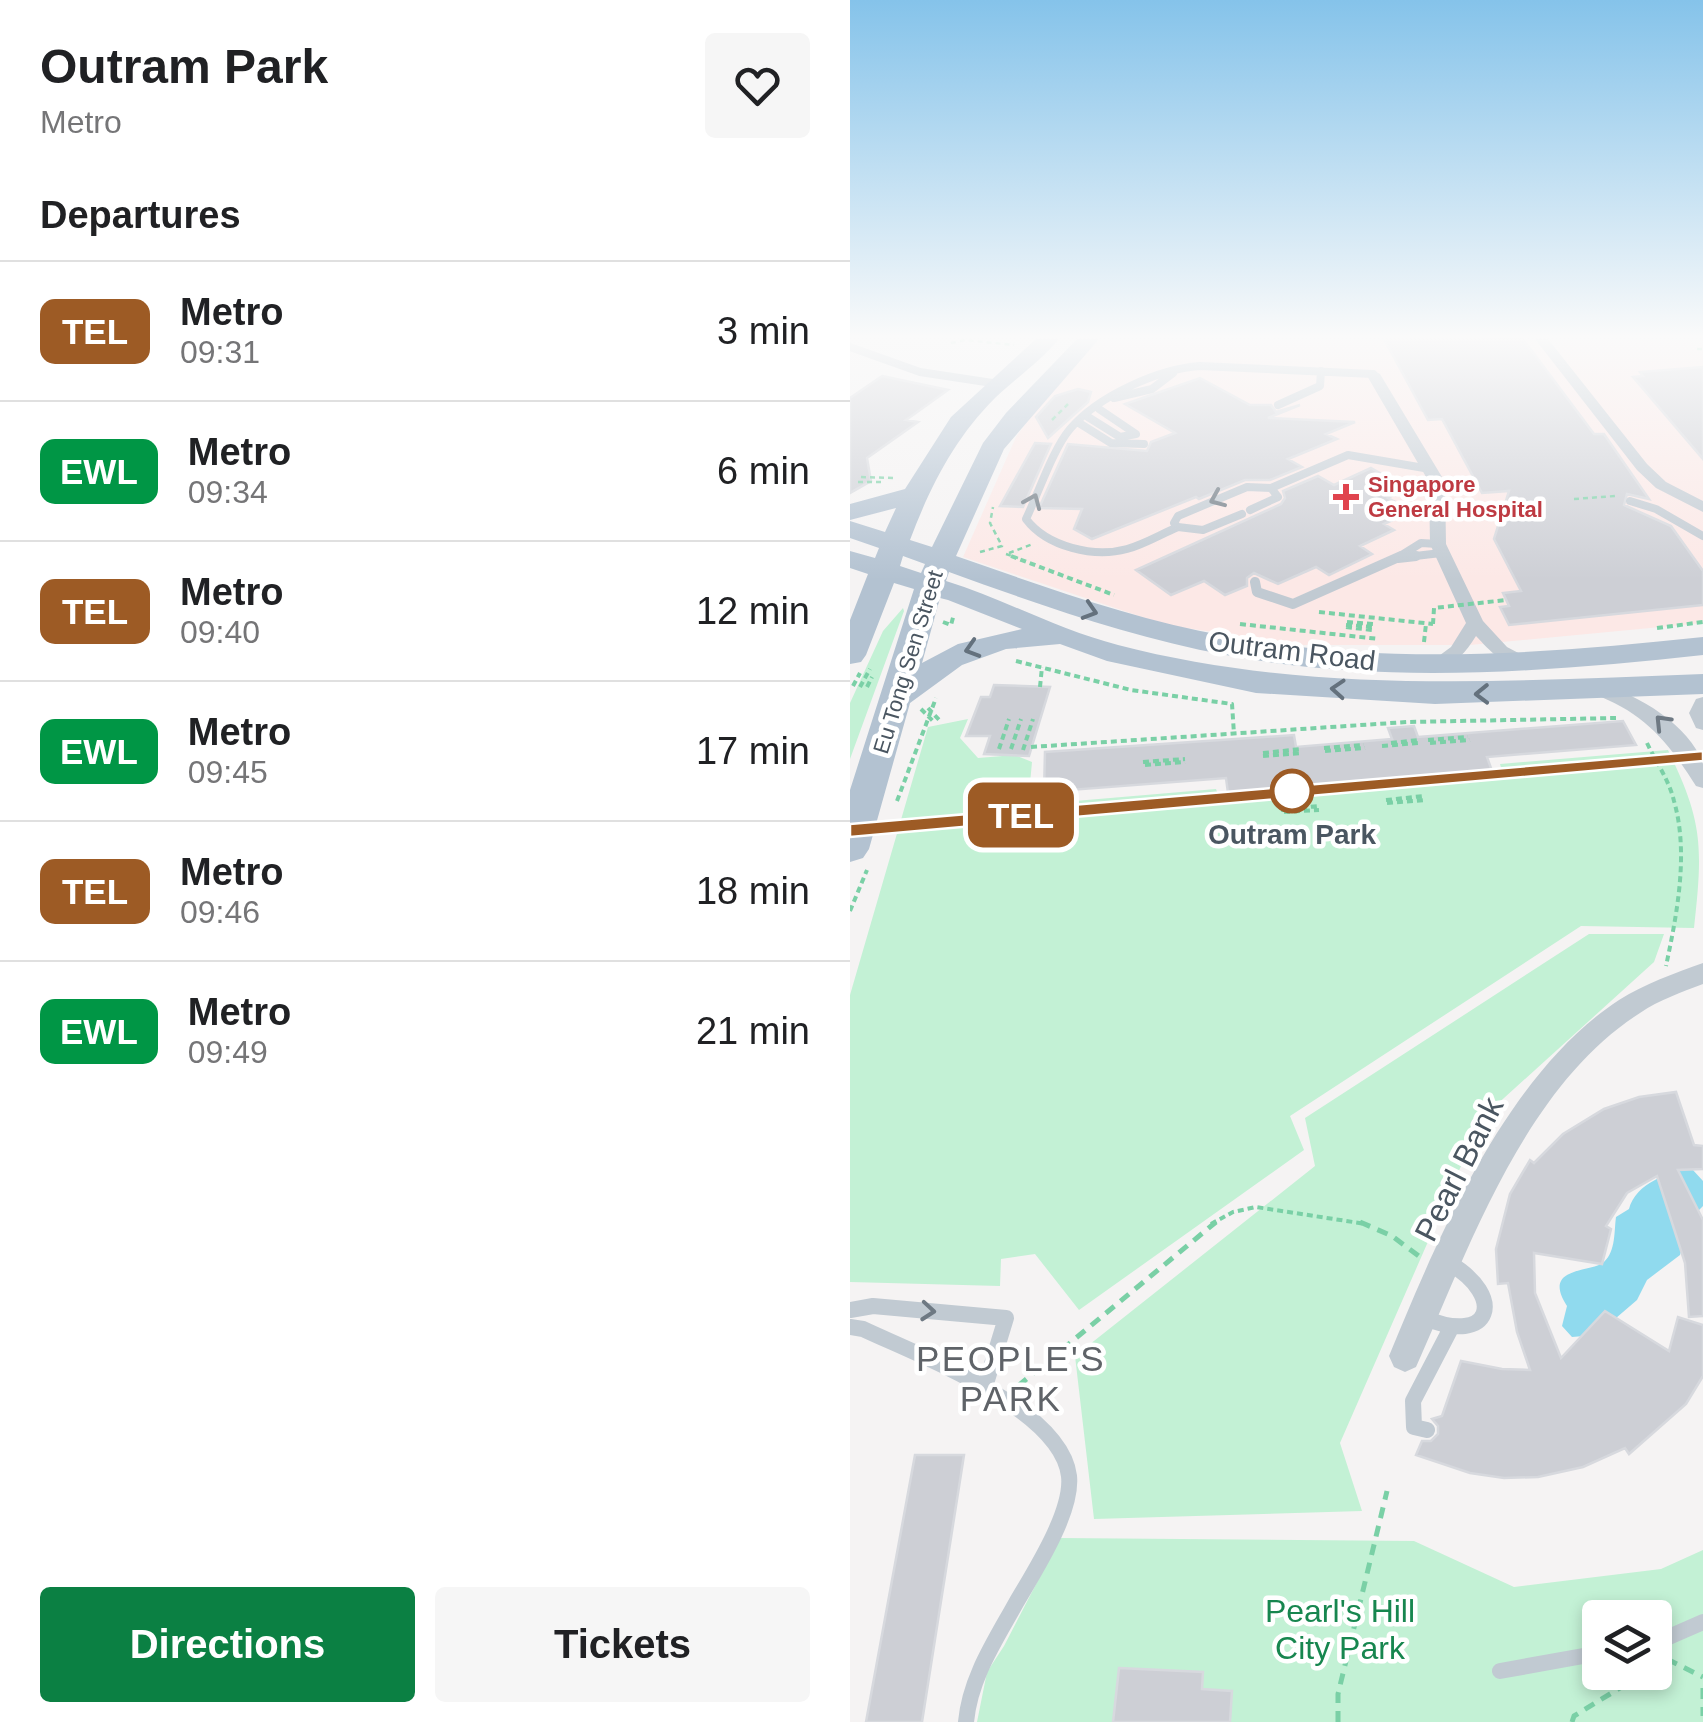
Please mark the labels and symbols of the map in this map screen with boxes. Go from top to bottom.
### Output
place label: Singapore General Hospital [1368,472,1543,522]
marker: Singapore General Hospital [1333,484,1359,510]
one-way arrow [1209,488,1227,508]
one-way arrow [1022,493,1042,511]
street label: Eu Tong Sen Street [868,567,948,757]
one-way arrow [1080,599,1097,620]
street label: Outram Road [1207,625,1377,677]
one-way arrow [964,637,981,658]
one-way arrow [1330,679,1346,701]
one-way arrow [1473,683,1489,704]
one-way arrow [1656,716,1674,734]
marker: Outram Park [1271,770,1313,812]
line badge: TEL [964,782,1078,848]
place label: Outram Park [1208,819,1376,850]
street label: Pearl Bank [1407,1090,1511,1247]
one-way arrow [920,1300,936,1322]
district label: PEOPLE'S PARK [916,1339,1106,1418]
park label: Pearl's Hill City Park [1265,1593,1415,1666]

